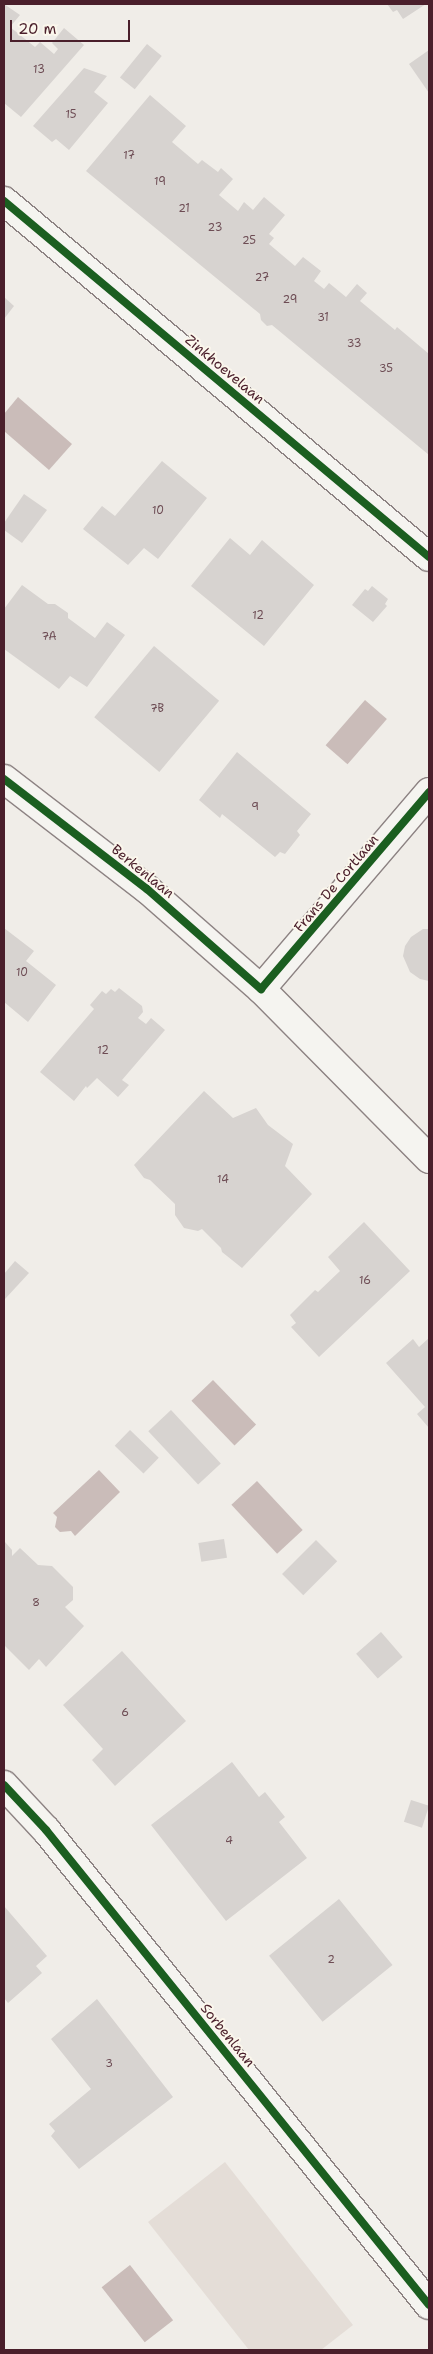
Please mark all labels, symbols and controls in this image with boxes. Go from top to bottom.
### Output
scale bar [12,10,132,42]
text: 20 m [18,19,57,39]
house number: 13 [33,63,45,77]
house number: 15 [65,108,77,122]
house number: 17 [123,149,135,163]
house number: 19 [154,175,166,189]
house number: 21 [178,202,190,216]
house number: 23 [208,221,222,235]
house number: 25 [242,234,256,248]
house number: 27 [255,271,269,285]
house number: 29 [283,293,297,307]
house number: 31 [317,311,329,325]
street label: Zinkhoevelaan [182,331,268,407]
house number: 33 [347,337,361,351]
house number: 35 [379,362,393,376]
house number: 10 [152,504,164,518]
house number: 12 [252,609,264,623]
house number: 7A [41,630,57,644]
house number: 7B [150,702,164,716]
house number: 9 [251,800,259,814]
street label: Frans De Cortlaan [290,831,382,935]
street label: Berkenlaan [108,841,178,901]
house number: 10 [16,966,28,980]
house number: 12 [97,1044,109,1058]
house number: 14 [217,1173,229,1187]
house number: 16 [359,1274,371,1288]
house number: 8 [32,1596,40,1610]
house number: 6 [121,1706,129,1720]
house number: 4 [225,1834,233,1848]
house number: 2 [327,1953,335,1967]
street label: Sorbenlaan [197,2000,259,2070]
house number: 3 [105,2057,113,2071]

